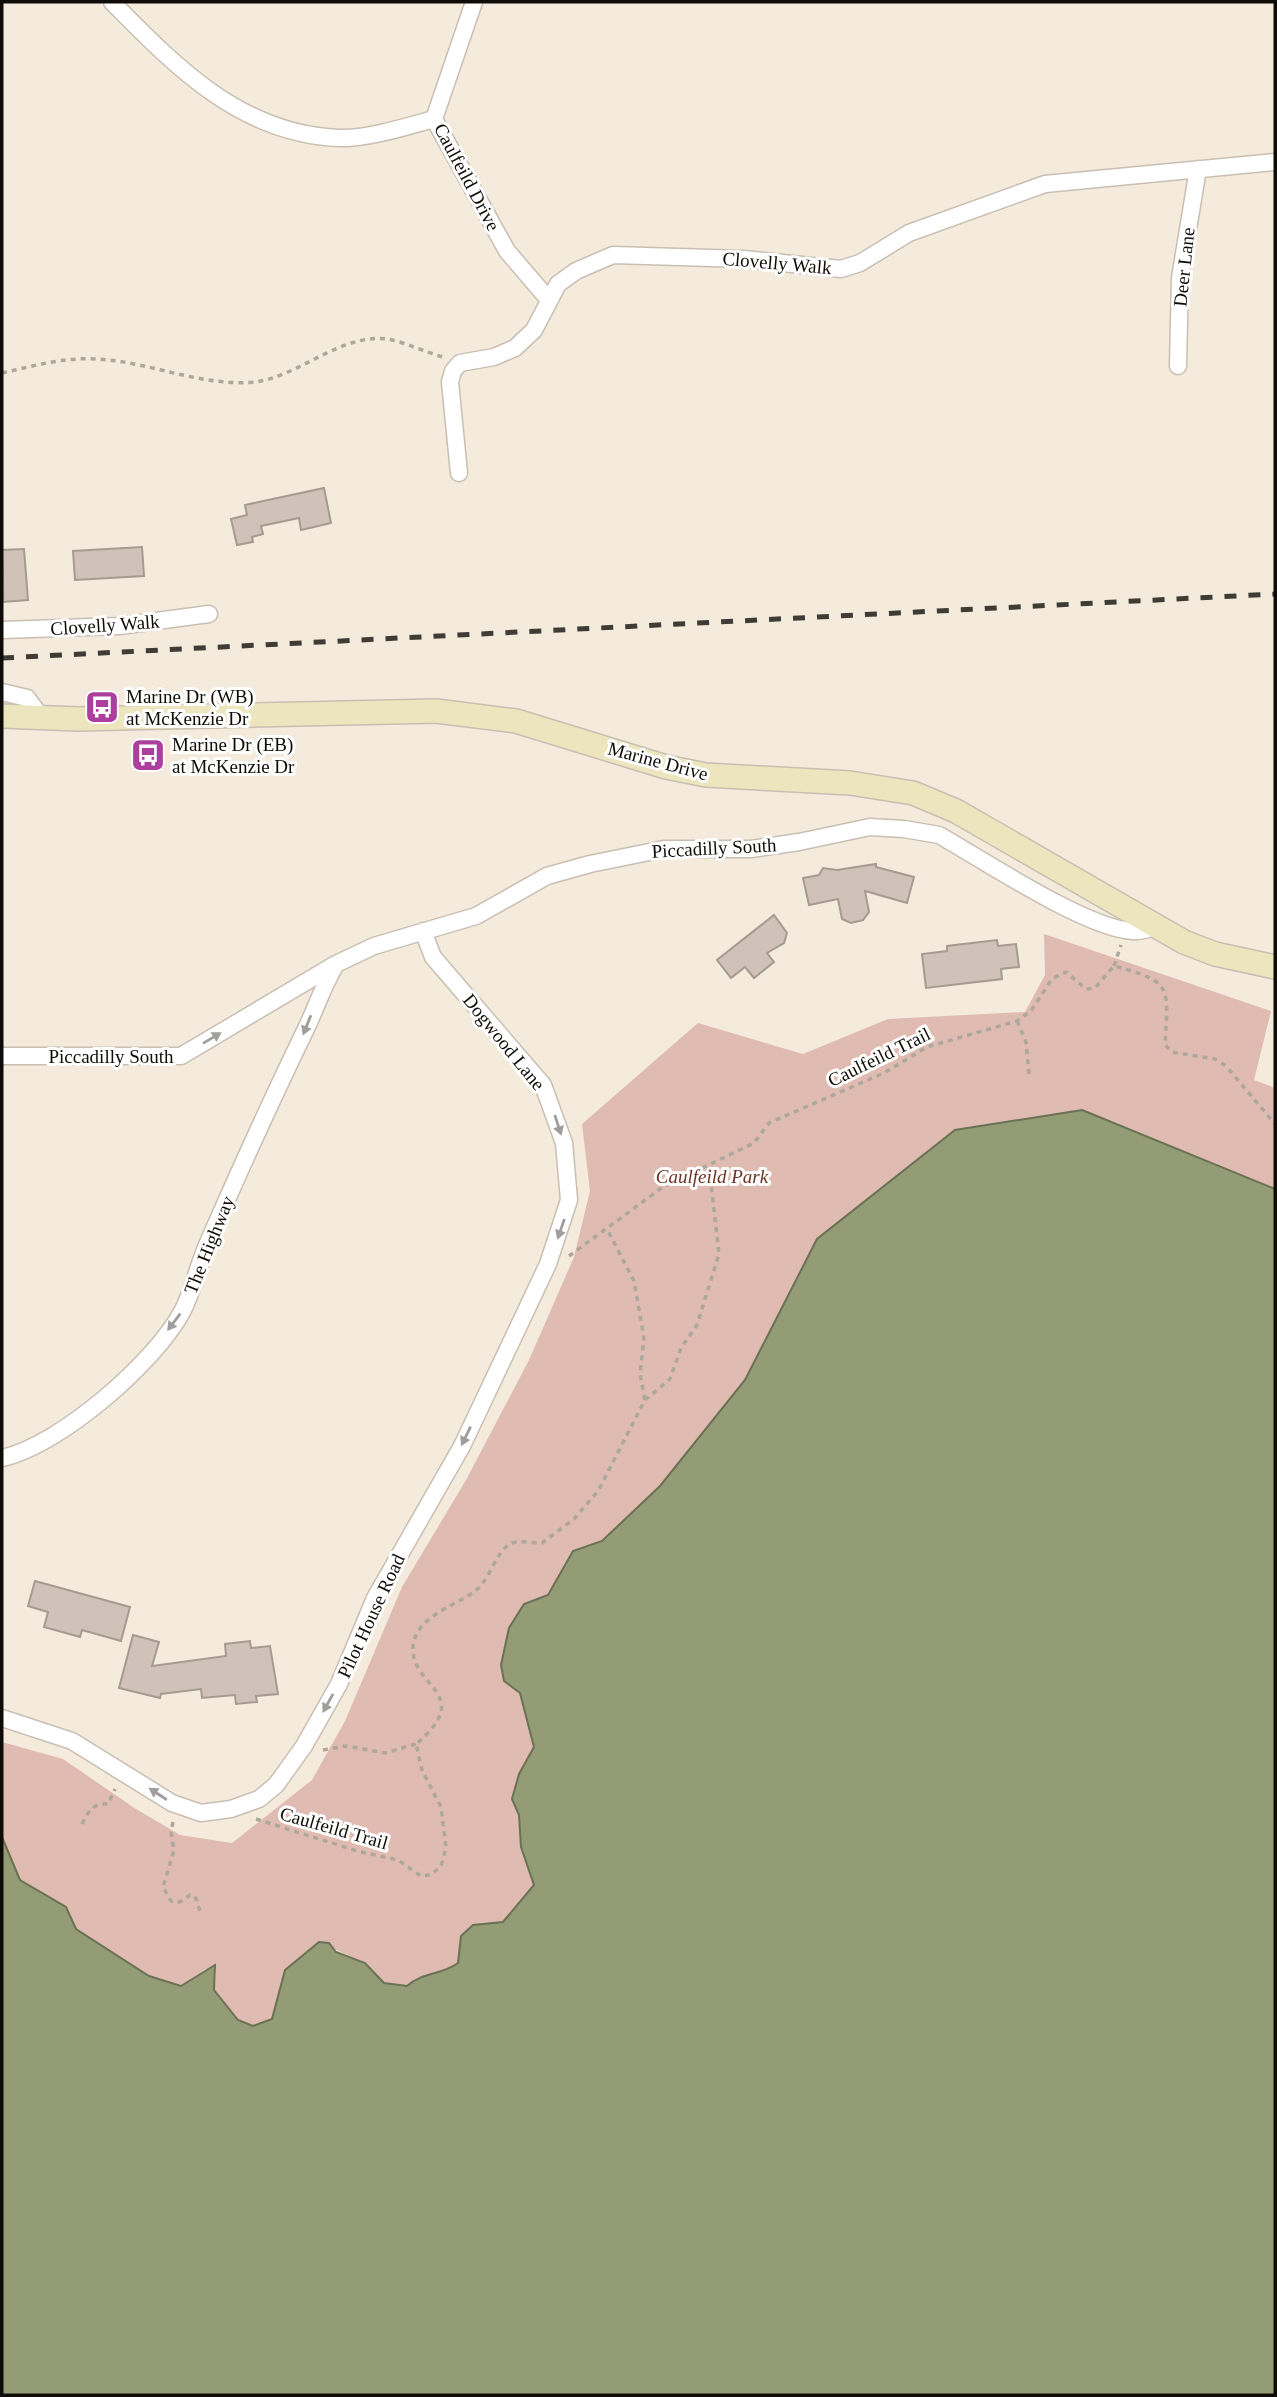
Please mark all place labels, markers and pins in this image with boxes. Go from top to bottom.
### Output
place label: Marine Dr (WB) at McKenzie Dr [126,686,254,729]
bus stop icon: Marine Dr (WB) at McKenzie Dr [83,688,121,726]
place label: Marine Dr (EB) at McKenzie Dr [172,734,295,777]
bus stop icon: Marine Dr (EB) at McKenzie Dr [129,736,167,774]

